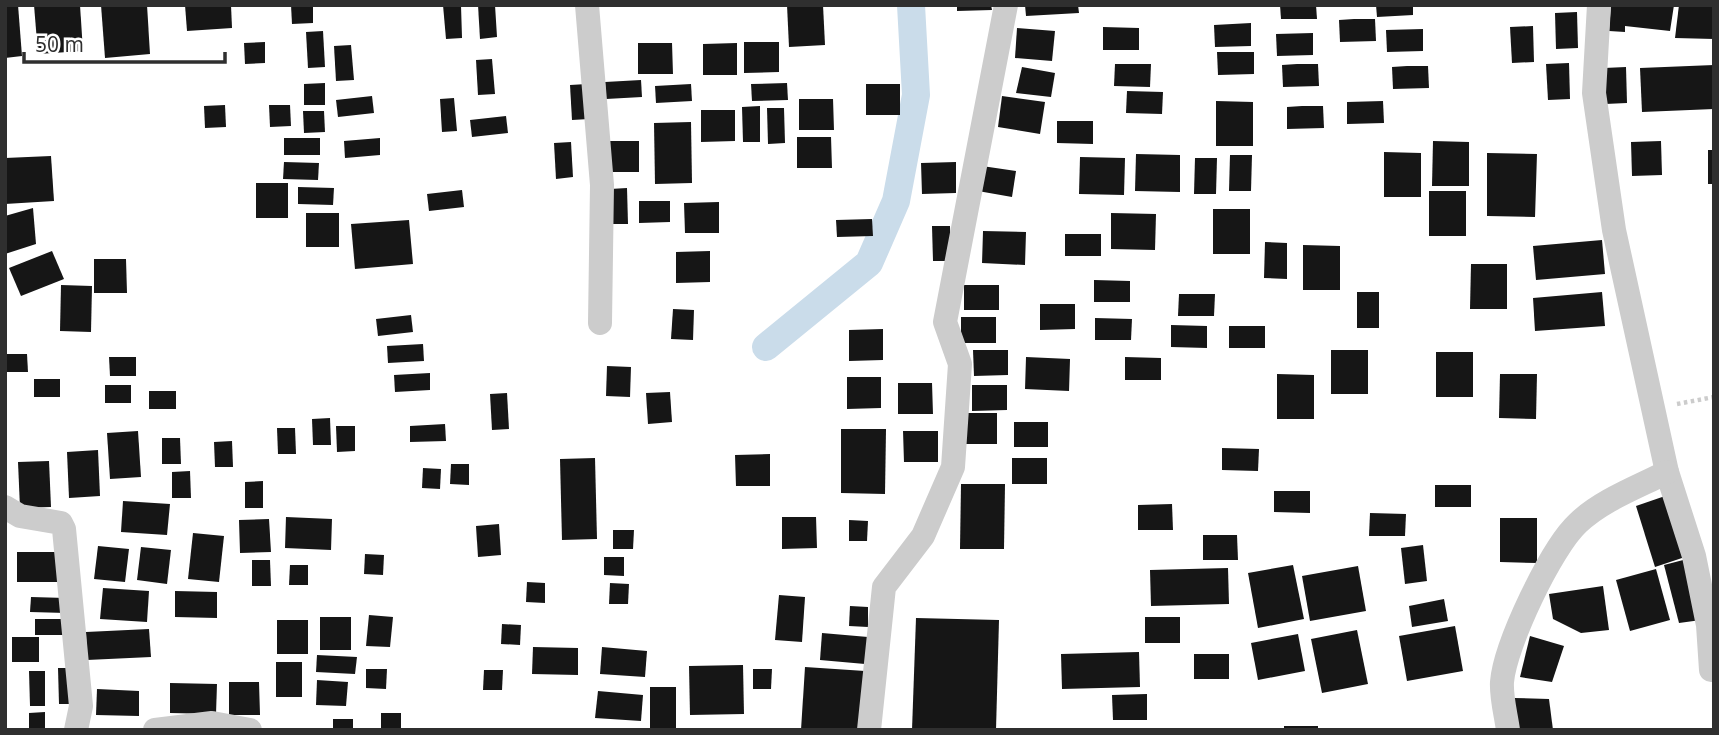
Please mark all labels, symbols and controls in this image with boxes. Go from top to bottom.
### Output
scale bar [24,21,226,65]
text: 50 m [35,30,84,58]

